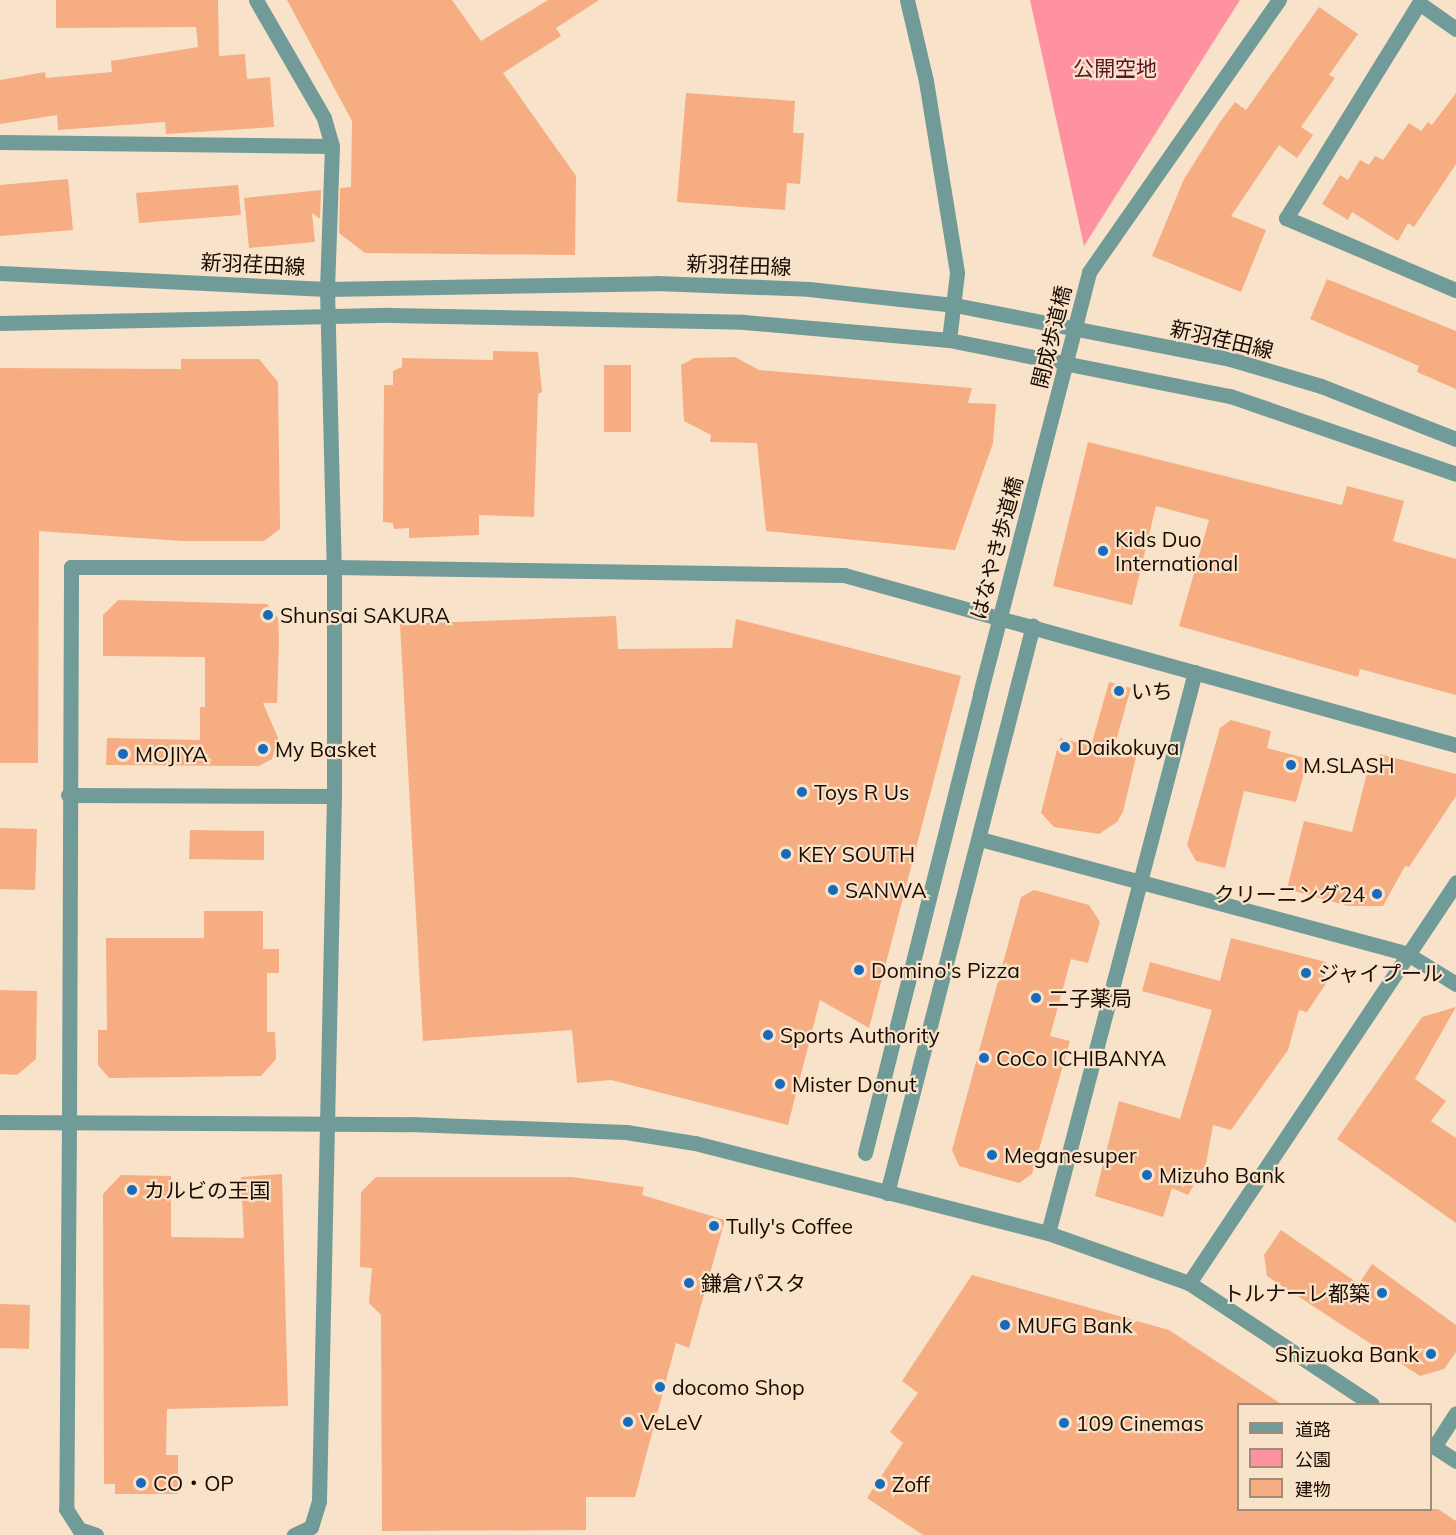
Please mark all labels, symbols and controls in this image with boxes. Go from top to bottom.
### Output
park label: 公開空地 [1073,55,1157,81]
street label: 新羽荏田線 [200,249,306,279]
street label: 新羽荏田線 [686,251,792,279]
street label: 開成歩道橋 [1026,283,1076,391]
street label: 新羽荏田線 [1168,315,1276,363]
street label: はなやき歩道橋 [965,474,1027,622]
place label: Kids Duo International [1115,526,1238,576]
marker: Kids Duo International [1096,544,1110,558]
place label: Shunsai SAKURA [280,602,450,628]
marker: Shunsai SAKURA [261,608,275,622]
place label: いち [1131,678,1173,704]
marker: いち [1112,684,1126,698]
place label: Daikokuya [1077,734,1179,760]
place label: My Basket [275,736,376,762]
marker: Daikokuya [1058,740,1072,754]
place label: MOJIYA [135,741,208,767]
marker: My Basket [256,742,270,756]
marker: MOJIYA [116,747,130,761]
place label: M.SLASH [1303,752,1395,778]
marker: M.SLASH [1284,758,1298,772]
place label: Toys R Us [814,779,910,805]
marker: Toys R Us [795,785,809,799]
place label: KEY SOUTH [798,841,915,867]
marker: KEY SOUTH [779,847,793,861]
place label: SANWA [845,877,927,903]
place label: クリーニング24 [1214,881,1365,907]
marker: SANWA [826,883,840,897]
marker: クリーニング24 [1370,887,1384,901]
place label: Domino's Pizza [871,957,1020,983]
place label: ジャイプール [1318,960,1444,986]
marker: Domino's Pizza [852,963,866,977]
marker: ジャイプール [1299,966,1313,980]
place label: 二子薬局 [1048,985,1132,1011]
marker: 二子薬局 [1029,991,1043,1005]
place label: Sports Authority [780,1022,940,1048]
marker: Sports Authority [761,1028,775,1042]
place label: CoCo ICHIBANYA [996,1045,1166,1071]
marker: CoCo ICHIBANYA [977,1051,991,1065]
place label: Mister Donut [792,1071,917,1097]
marker: Mister Donut [773,1077,787,1091]
place label: Meganesuper [1004,1142,1137,1168]
marker: Meganesuper [985,1148,999,1162]
place label: Mizuho Bank [1159,1162,1285,1188]
marker: Mizuho Bank [1140,1168,1154,1182]
place label: カルビの王国 [144,1177,270,1203]
marker: カルビの王国 [125,1183,139,1197]
place label: Tully's Coffee [726,1213,853,1239]
marker: Tully's Coffee [707,1219,721,1233]
place label: 鎌倉パスタ [701,1270,806,1296]
marker: 鎌倉パスタ [682,1276,696,1290]
place label: トルナーレ都築 [1223,1280,1370,1306]
marker: トルナーレ都築 [1375,1286,1389,1300]
place label: MUFG Bank [1017,1312,1133,1338]
marker: MUFG Bank [998,1318,1012,1332]
place label: Shizuoka Bank [1275,1341,1419,1367]
marker: Shizuoka Bank [1424,1347,1438,1361]
place label: docomo Shop [672,1374,805,1400]
marker: docomo Shop [653,1380,667,1394]
legend [1237,1403,1432,1511]
place label: VeLeV [640,1409,702,1435]
place label: 109 Cinemas [1076,1410,1204,1436]
marker: VeLeV [621,1415,635,1429]
marker: 109 Cinemas [1057,1416,1071,1430]
text: 道路 [1295,1418,1331,1441]
text: 公園 [1295,1448,1331,1471]
place label: CO・OP [153,1470,234,1496]
place label: Zoff [892,1471,930,1497]
marker: CO・OP [134,1476,148,1490]
marker: Zoff [873,1477,887,1491]
text: 建物 [1295,1478,1331,1501]

